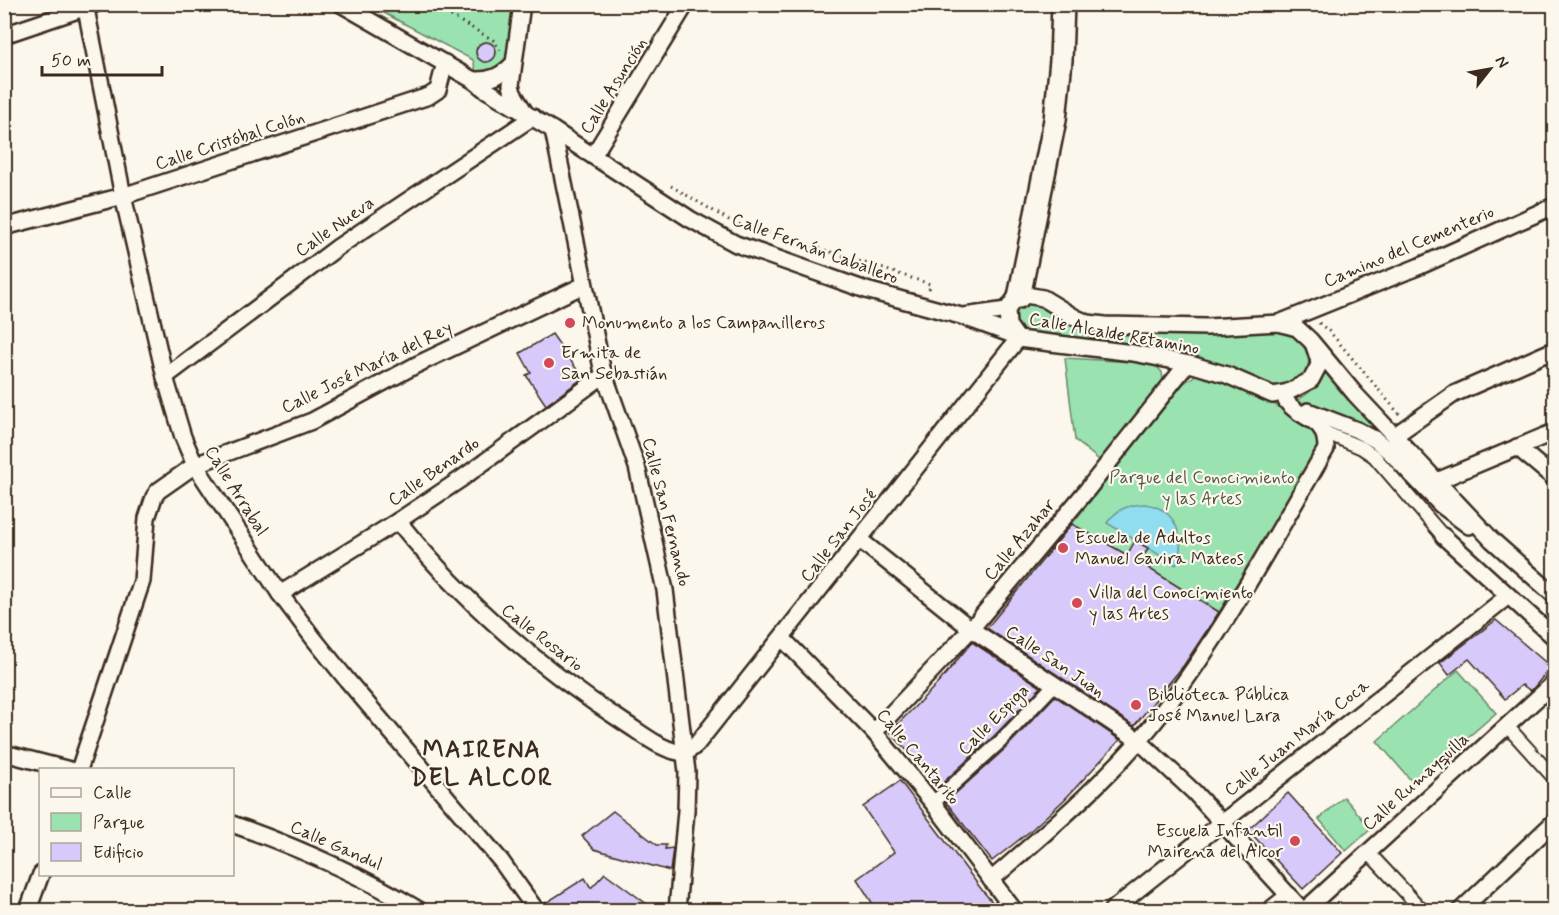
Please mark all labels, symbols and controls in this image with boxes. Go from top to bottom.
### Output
street label: Calle Asunción [575,33,653,139]
scale bar [42,39,162,77]
north arrow [1460,39,1520,99]
text: 50 m [51,49,91,73]
text: N [1490,52,1513,72]
street label: Calle Cristóbal Colón [152,106,308,176]
street label: Calle Nueva [291,191,379,263]
street label: Camino del Cementerio [1320,200,1498,294]
street label: Calle Fernán Caballero [728,208,902,290]
street label: Calle Alcalde Retamino [1027,307,1201,361]
place label: Monumento a los Campanilleros [582,311,825,335]
street label: Calle José María del Rey [277,316,457,420]
marker: Monumento a los Campanilleros [563,316,577,330]
place label: Ermita de San Sebastián [561,341,667,386]
marker: Ermita de San Sebastián [542,356,556,370]
street label: Calle Benardo [384,432,484,512]
street label: Calle San Fernando [636,435,696,589]
street label: Calle Arrabal [199,441,273,541]
park label: Parque del Conocimiento y las Artes [1109,466,1295,511]
street label: Calle San José [795,485,883,587]
street label: Calle Azahar [979,494,1062,586]
place label: Escuela de Adultos Manuel Gavira Mateos [1075,526,1244,571]
marker: Escuela de Adultos Manuel Gavira Mateos [1056,541,1070,555]
place label: Villa del Conocimiento y las Artes [1089,581,1253,626]
marker: Villa del Conocimiento y las Artes [1070,596,1084,610]
street label: Calle Rosario [496,598,588,678]
street label: Calle San Juan [1001,620,1109,704]
street label: Calle Juan María Coca [1220,674,1375,802]
street label: Calle Espiga [953,679,1036,762]
place label: Biblioteca Pública José Manuel Lara [1148,683,1290,728]
marker: Biblioteca Pública José Manuel Lara [1129,698,1143,712]
street label: Calle Cantarito [871,704,965,810]
street label: Calle Rumayquilla [1357,727,1475,837]
district label: MAIRENA DEL ALCOR [410,735,554,794]
legend [39,768,234,876]
text: Calle [93,781,132,805]
text: Parque [93,811,145,835]
street label: Calle Gandul [286,815,386,877]
place label: Escuela Infantil Mairena del Alcor [1147,819,1284,864]
marker: Escuela Infantil Mairena del Alcor [1288,834,1302,848]
text: Edificio [93,841,144,865]

